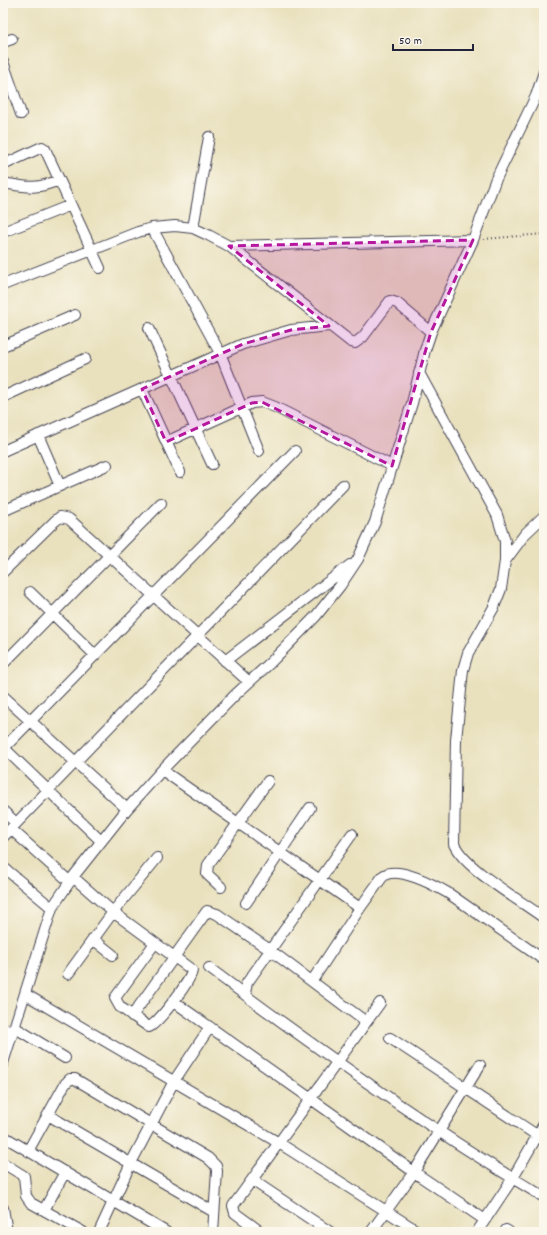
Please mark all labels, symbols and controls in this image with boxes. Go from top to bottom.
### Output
scale bar [393,26,473,52]
text: 50 m [399,33,422,50]

